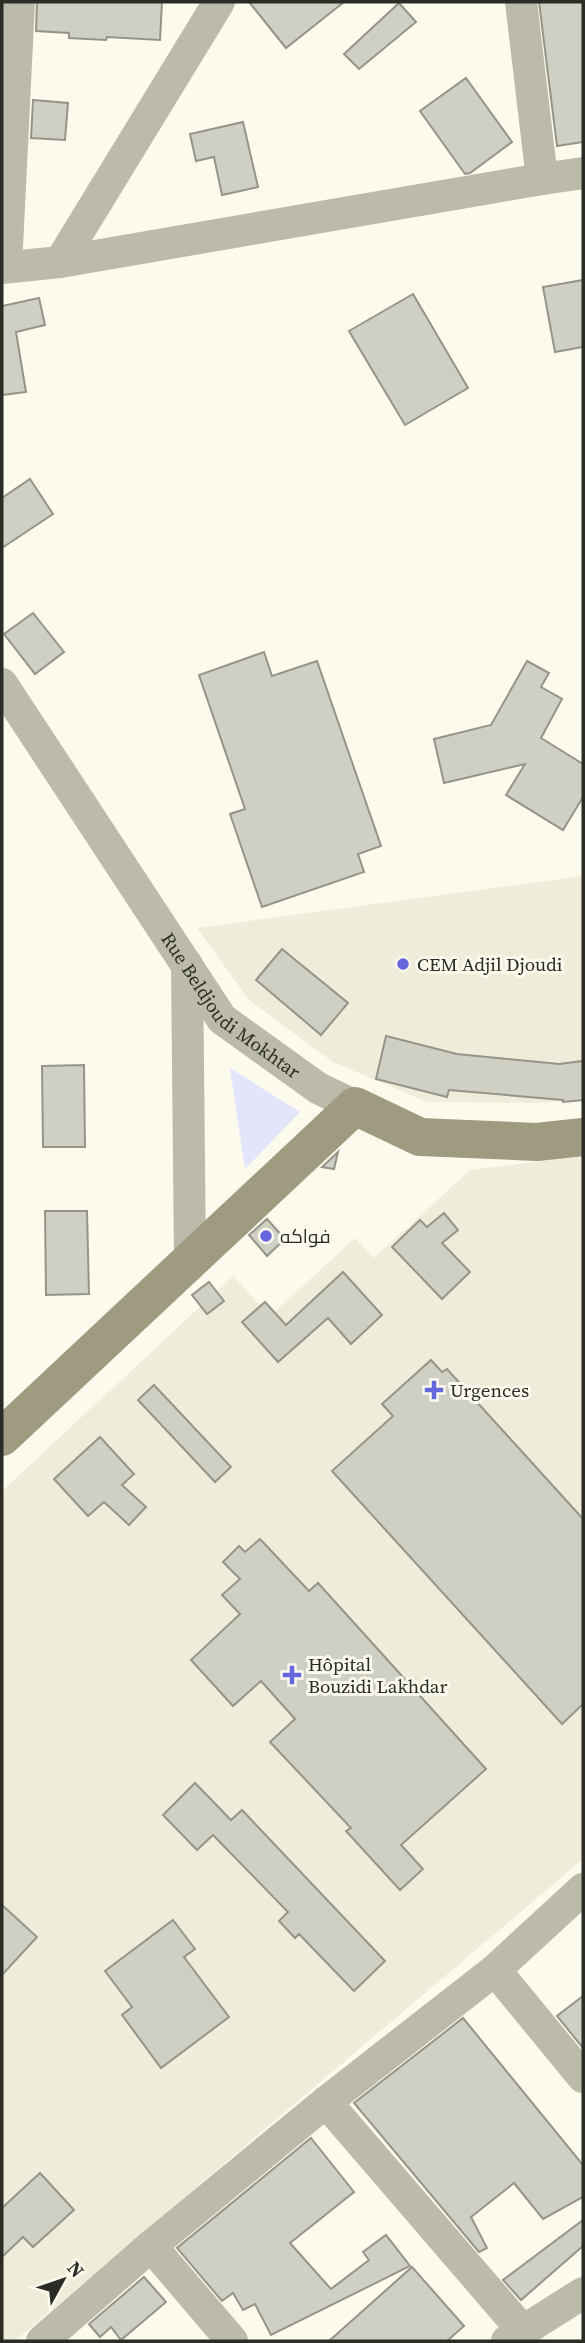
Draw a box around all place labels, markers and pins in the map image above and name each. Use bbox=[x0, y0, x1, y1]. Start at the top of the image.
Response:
place label: CEM Adjil Djoudi bbox=[417, 951, 563, 977]
marker: CEM Adjil Djoudi bbox=[395, 956, 411, 972]
place label: فواكه bbox=[280, 1223, 330, 1249]
marker: فواكه bbox=[258, 1228, 274, 1244]
place label: Urgences bbox=[450, 1377, 529, 1403]
marker: Urgences bbox=[424, 1380, 444, 1400]
place label: Hôpital Bouzidi Lakhdar bbox=[308, 1651, 447, 1699]
marker: Hôpital Bouzidi Lakhdar bbox=[282, 1665, 302, 1685]

